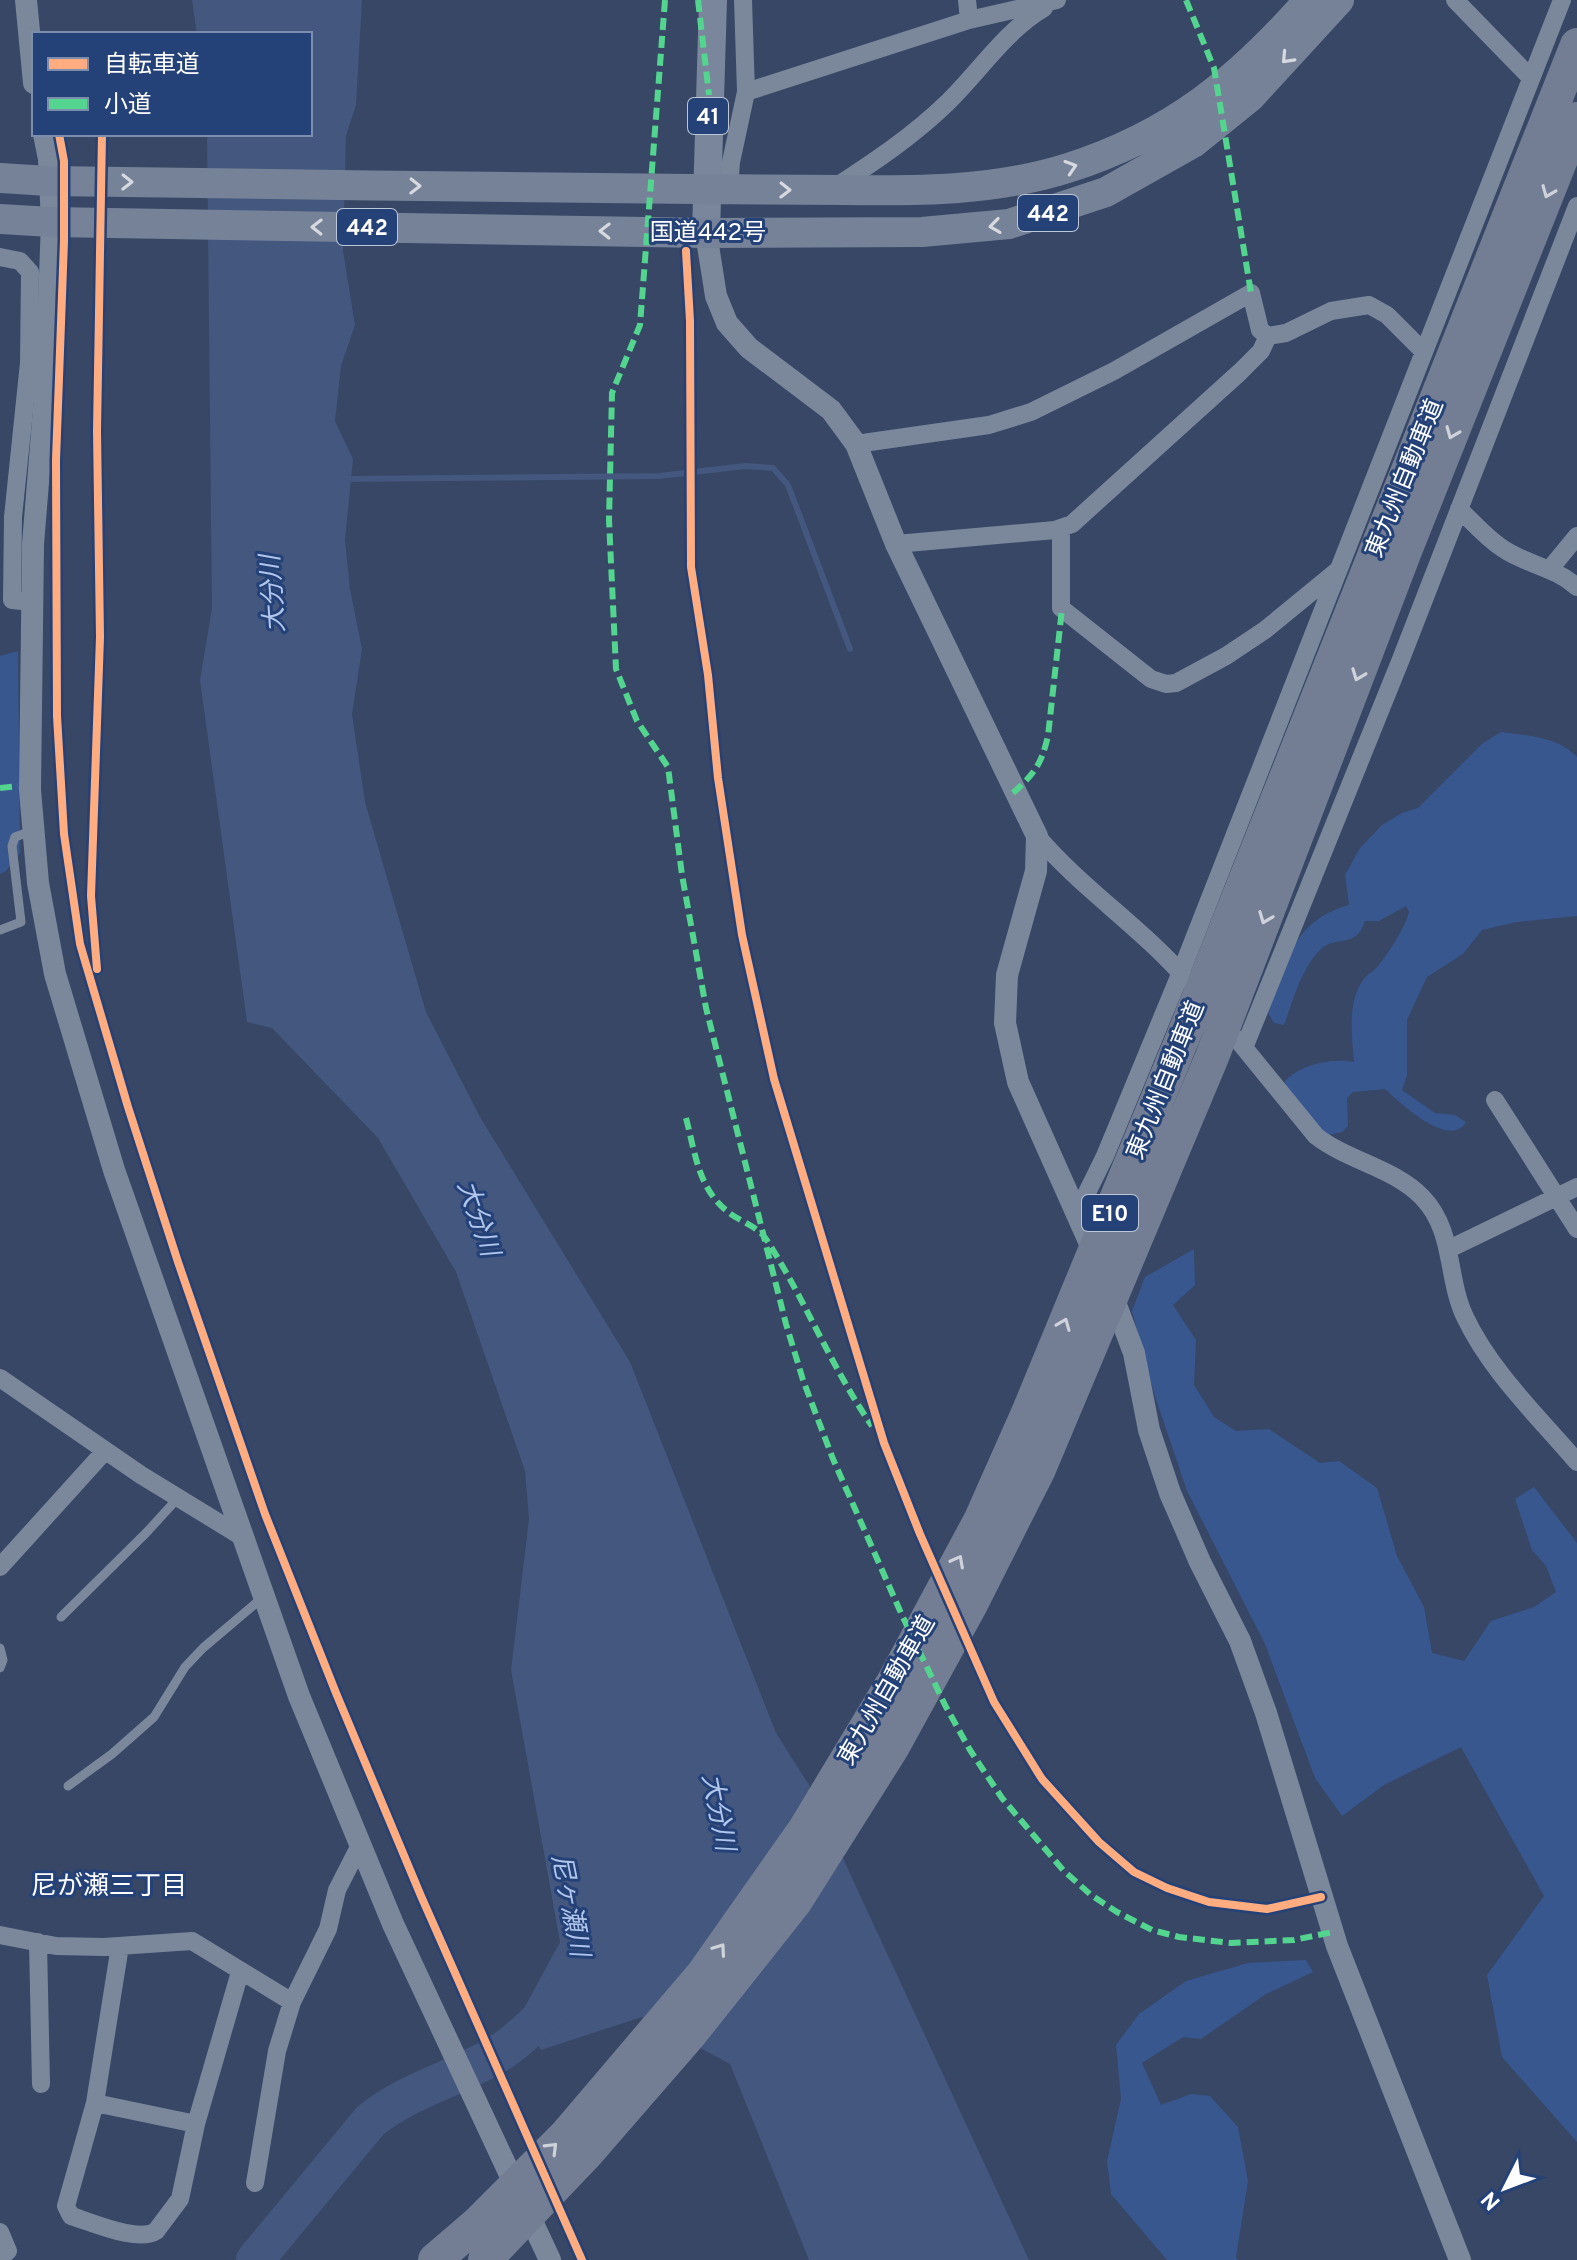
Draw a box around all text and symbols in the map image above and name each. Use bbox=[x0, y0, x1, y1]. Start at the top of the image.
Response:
legend bbox=[32, 32, 312, 136]
one-way arrow bbox=[1282, 49, 1297, 63]
text: 自転車道 bbox=[104, 51, 200, 81]
text: 小道 bbox=[104, 91, 152, 121]
road number: 41 bbox=[688, 98, 728, 134]
one-way arrow bbox=[1063, 160, 1077, 176]
one-way arrow bbox=[121, 173, 134, 191]
one-way arrow bbox=[409, 177, 422, 194]
one-way arrow bbox=[779, 181, 792, 199]
one-way arrow bbox=[1541, 184, 1558, 198]
road number: 442 bbox=[1018, 195, 1078, 231]
road number: 442 bbox=[337, 209, 397, 245]
one-way arrow bbox=[988, 217, 1002, 234]
one-way arrow bbox=[310, 218, 323, 235]
street label: 国道442号 bbox=[650, 219, 766, 249]
one-way arrow bbox=[598, 223, 611, 240]
street label: 東九州自動車道 bbox=[1360, 395, 1451, 562]
one-way arrow bbox=[1445, 425, 1462, 439]
water label: 大分川 bbox=[255, 551, 294, 634]
one-way arrow bbox=[1351, 668, 1368, 682]
one-way arrow bbox=[1258, 910, 1275, 924]
street label: 東九州自動車道 bbox=[1121, 997, 1212, 1164]
water label: 大分川 bbox=[448, 1177, 506, 1264]
road number: E10 bbox=[1082, 1195, 1138, 1231]
one-way arrow bbox=[1055, 1318, 1071, 1332]
one-way arrow bbox=[949, 1555, 964, 1570]
street label: 東九州自動車道 bbox=[833, 1611, 943, 1771]
water label: 大分川 bbox=[693, 1771, 741, 1857]
water label: 尼ヶ瀬川 bbox=[542, 1851, 595, 1963]
district label: 尼が瀬三丁目 bbox=[31, 1871, 187, 1904]
one-way arrow bbox=[710, 1944, 725, 1958]
one-way arrow bbox=[543, 2143, 557, 2157]
north arrow bbox=[1465, 2148, 1545, 2228]
text: N bbox=[1477, 2185, 1507, 2215]

